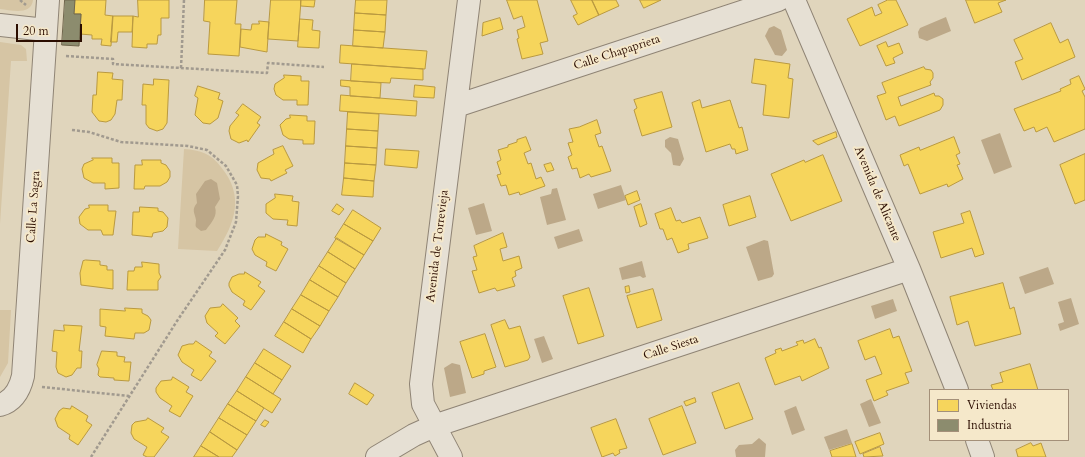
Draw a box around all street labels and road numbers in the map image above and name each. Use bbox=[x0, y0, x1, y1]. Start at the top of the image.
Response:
street label: Calle Chapaprieta bbox=[572, 32, 662, 74]
street label: Avenida de Alicante bbox=[850, 144, 904, 244]
street label: Calle La Sagra bbox=[24, 170, 44, 244]
street label: Avenida de Torrevieja bbox=[424, 189, 452, 303]
street label: Calle Siesta bbox=[642, 332, 700, 364]

